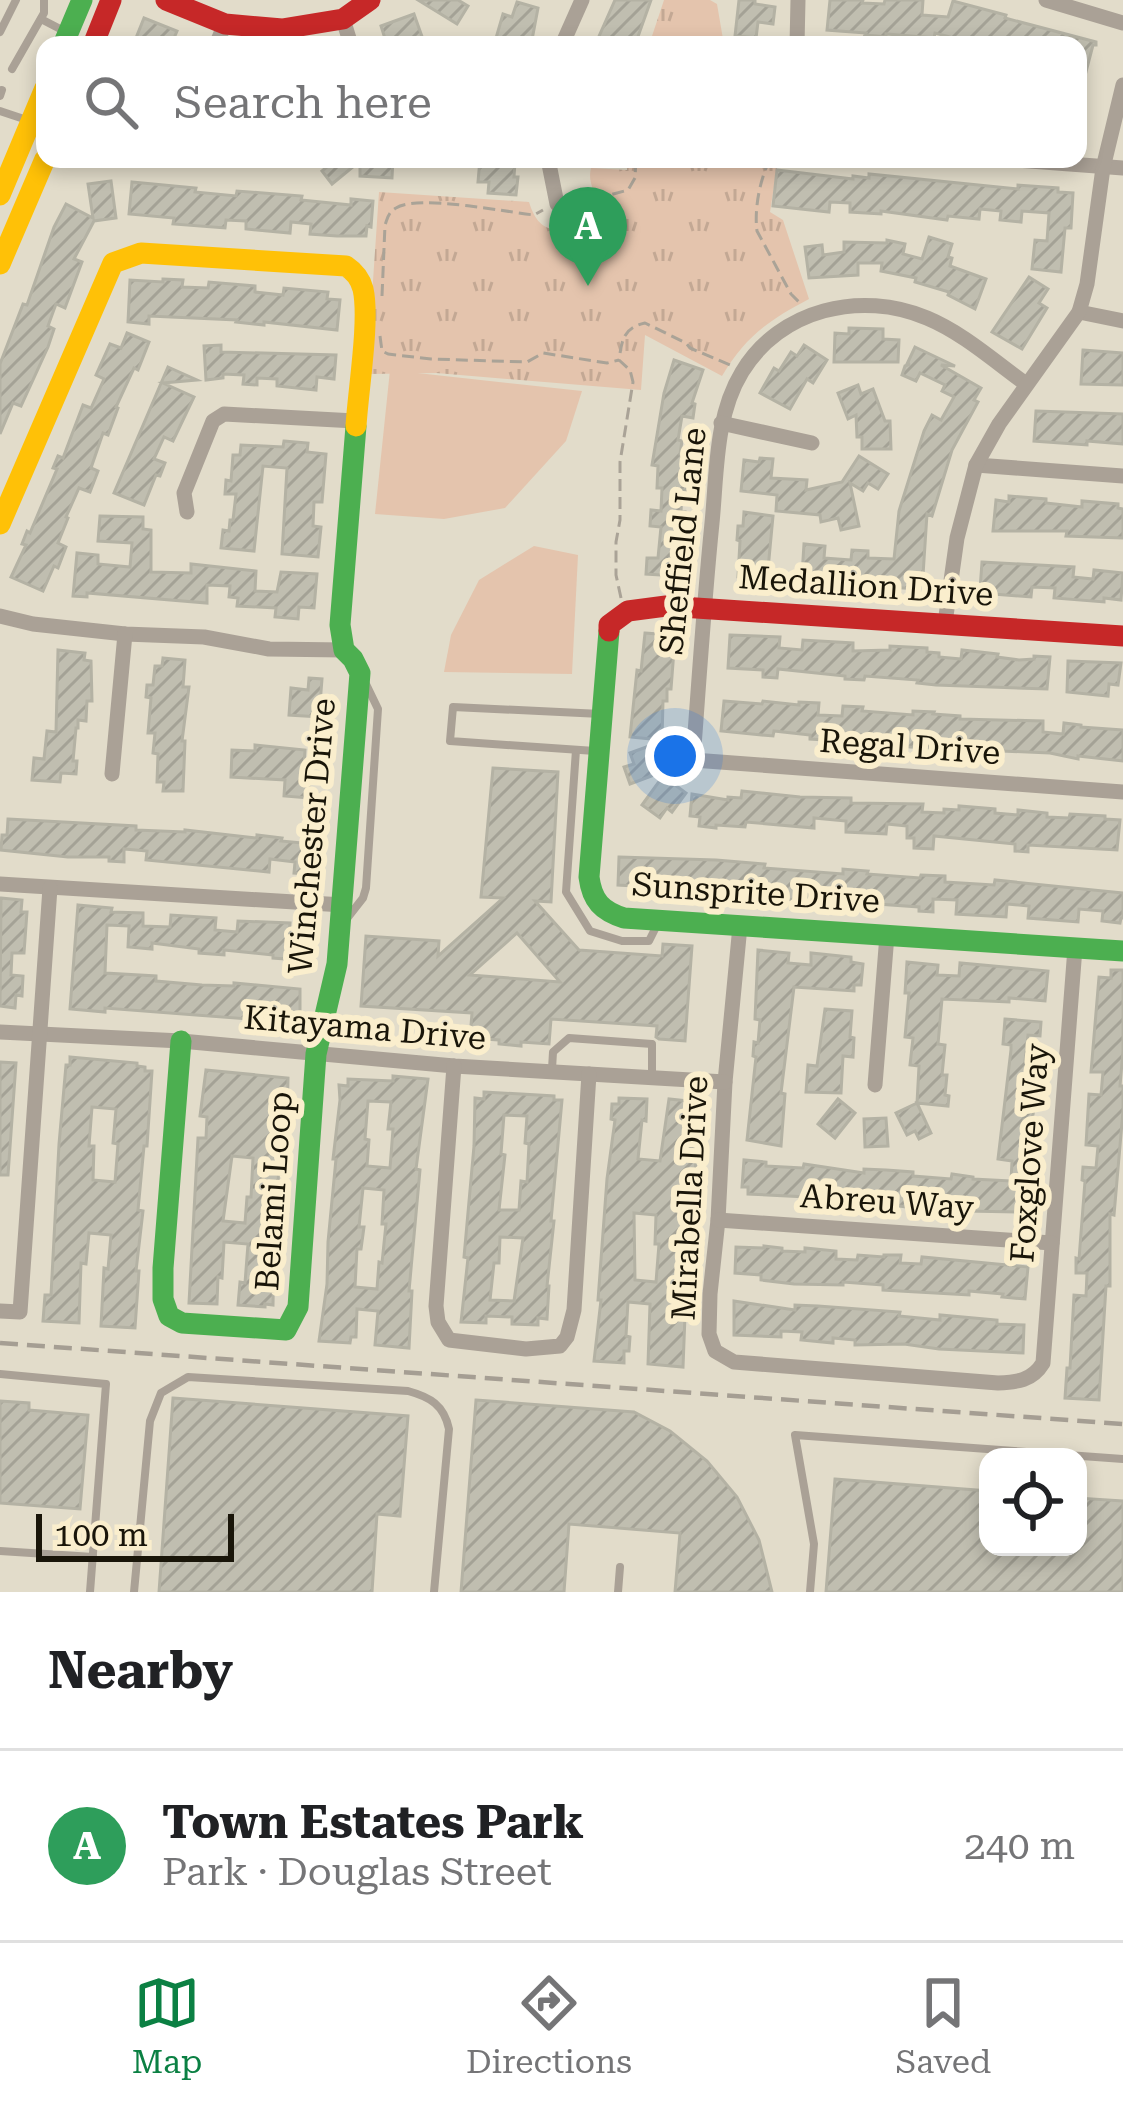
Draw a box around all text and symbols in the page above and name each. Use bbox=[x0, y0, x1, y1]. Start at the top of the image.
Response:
search box bbox=[36, 36, 1087, 168]
icon: search bbox=[78, 69, 144, 135]
text: Search here bbox=[174, 76, 432, 129]
pin: A bbox=[549, 187, 627, 286]
street label: Sheffield Lane bbox=[651, 425, 714, 657]
street label: Medallion Drive bbox=[737, 557, 995, 614]
street label: Winchester Drive bbox=[280, 696, 343, 976]
street label: Regal Drive bbox=[818, 721, 1002, 772]
your location bbox=[645, 726, 705, 786]
street label: Sunsprite Drive bbox=[631, 864, 881, 921]
street label: Kitayama Drive bbox=[242, 997, 488, 1058]
street label: Foxglove Way bbox=[1002, 1042, 1057, 1264]
street label: Mirabella Drive bbox=[664, 1075, 715, 1321]
street label: Belami Loop bbox=[247, 1090, 300, 1292]
street label: Abreu Way bbox=[799, 1176, 976, 1227]
map controls bbox=[979, 1448, 1087, 1556]
button: locate bbox=[979, 1448, 1087, 1556]
scale bar bbox=[36, 1508, 234, 1561]
text: 100 m bbox=[54, 1515, 148, 1554]
text: Nearby bbox=[48, 1641, 233, 1700]
text: Town Estates Park bbox=[162, 1796, 584, 1849]
text: A bbox=[73, 1823, 101, 1869]
text: 240 m bbox=[964, 1823, 1075, 1869]
text: Park · Douglas Street bbox=[162, 1849, 552, 1895]
tab: Map bbox=[132, 1970, 202, 2081]
tab: Directions bbox=[466, 1970, 632, 2081]
tab: Saved bbox=[896, 1970, 991, 2081]

